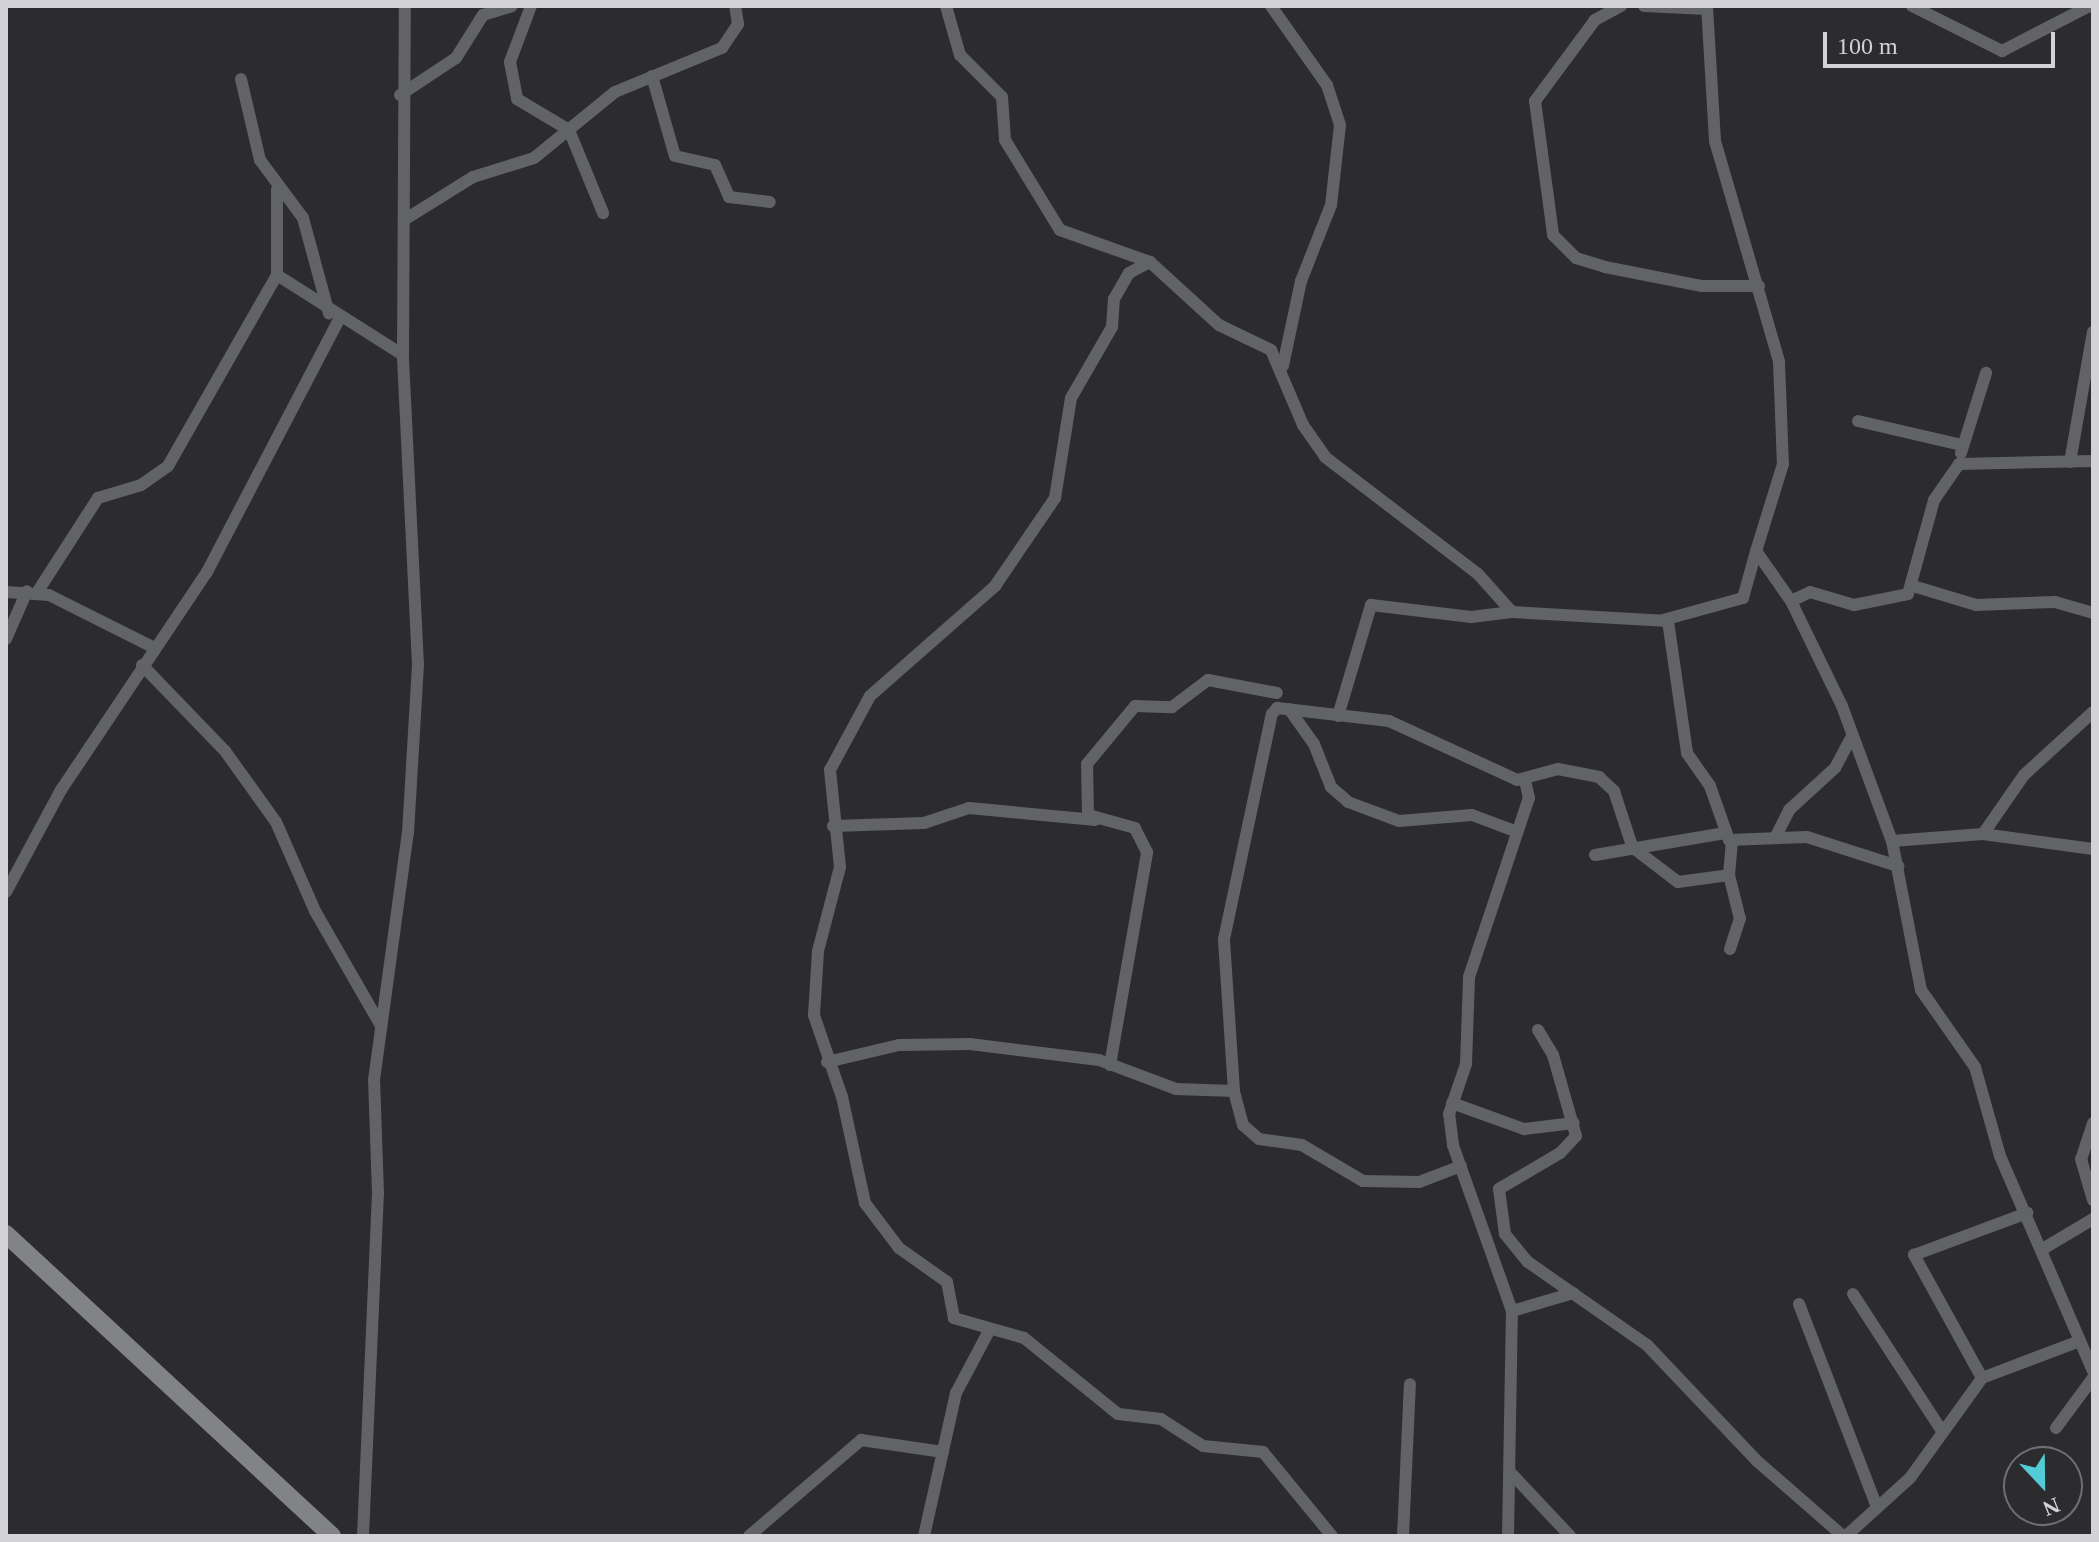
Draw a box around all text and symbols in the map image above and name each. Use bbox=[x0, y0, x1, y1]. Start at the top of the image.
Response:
scale bar bbox=[1827, 16, 2059, 66]
text: 100 m bbox=[1837, 33, 1898, 59]
north arrow bbox=[2003, 1446, 2083, 1526]
text: N bbox=[2039, 1492, 2063, 1521]

